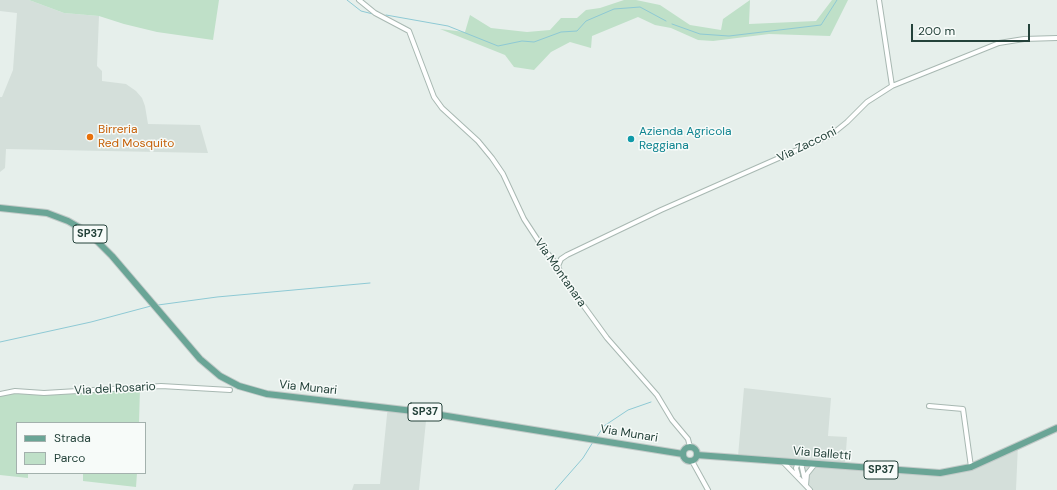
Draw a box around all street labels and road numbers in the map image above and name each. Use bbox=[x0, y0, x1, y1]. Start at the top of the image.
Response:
street label: Via Zacconi bbox=[775, 124, 839, 166]
road number: SP37 bbox=[73, 225, 107, 243]
street label: Via Montanara bbox=[531, 236, 589, 310]
street label: Via Munari bbox=[278, 378, 338, 398]
street label: Via del Rosario bbox=[74, 380, 156, 398]
road number: SP37 bbox=[408, 403, 442, 421]
street label: Via Munari bbox=[599, 422, 659, 446]
street label: Via Balletti bbox=[792, 444, 852, 464]
road number: SP37 bbox=[864, 461, 898, 479]

